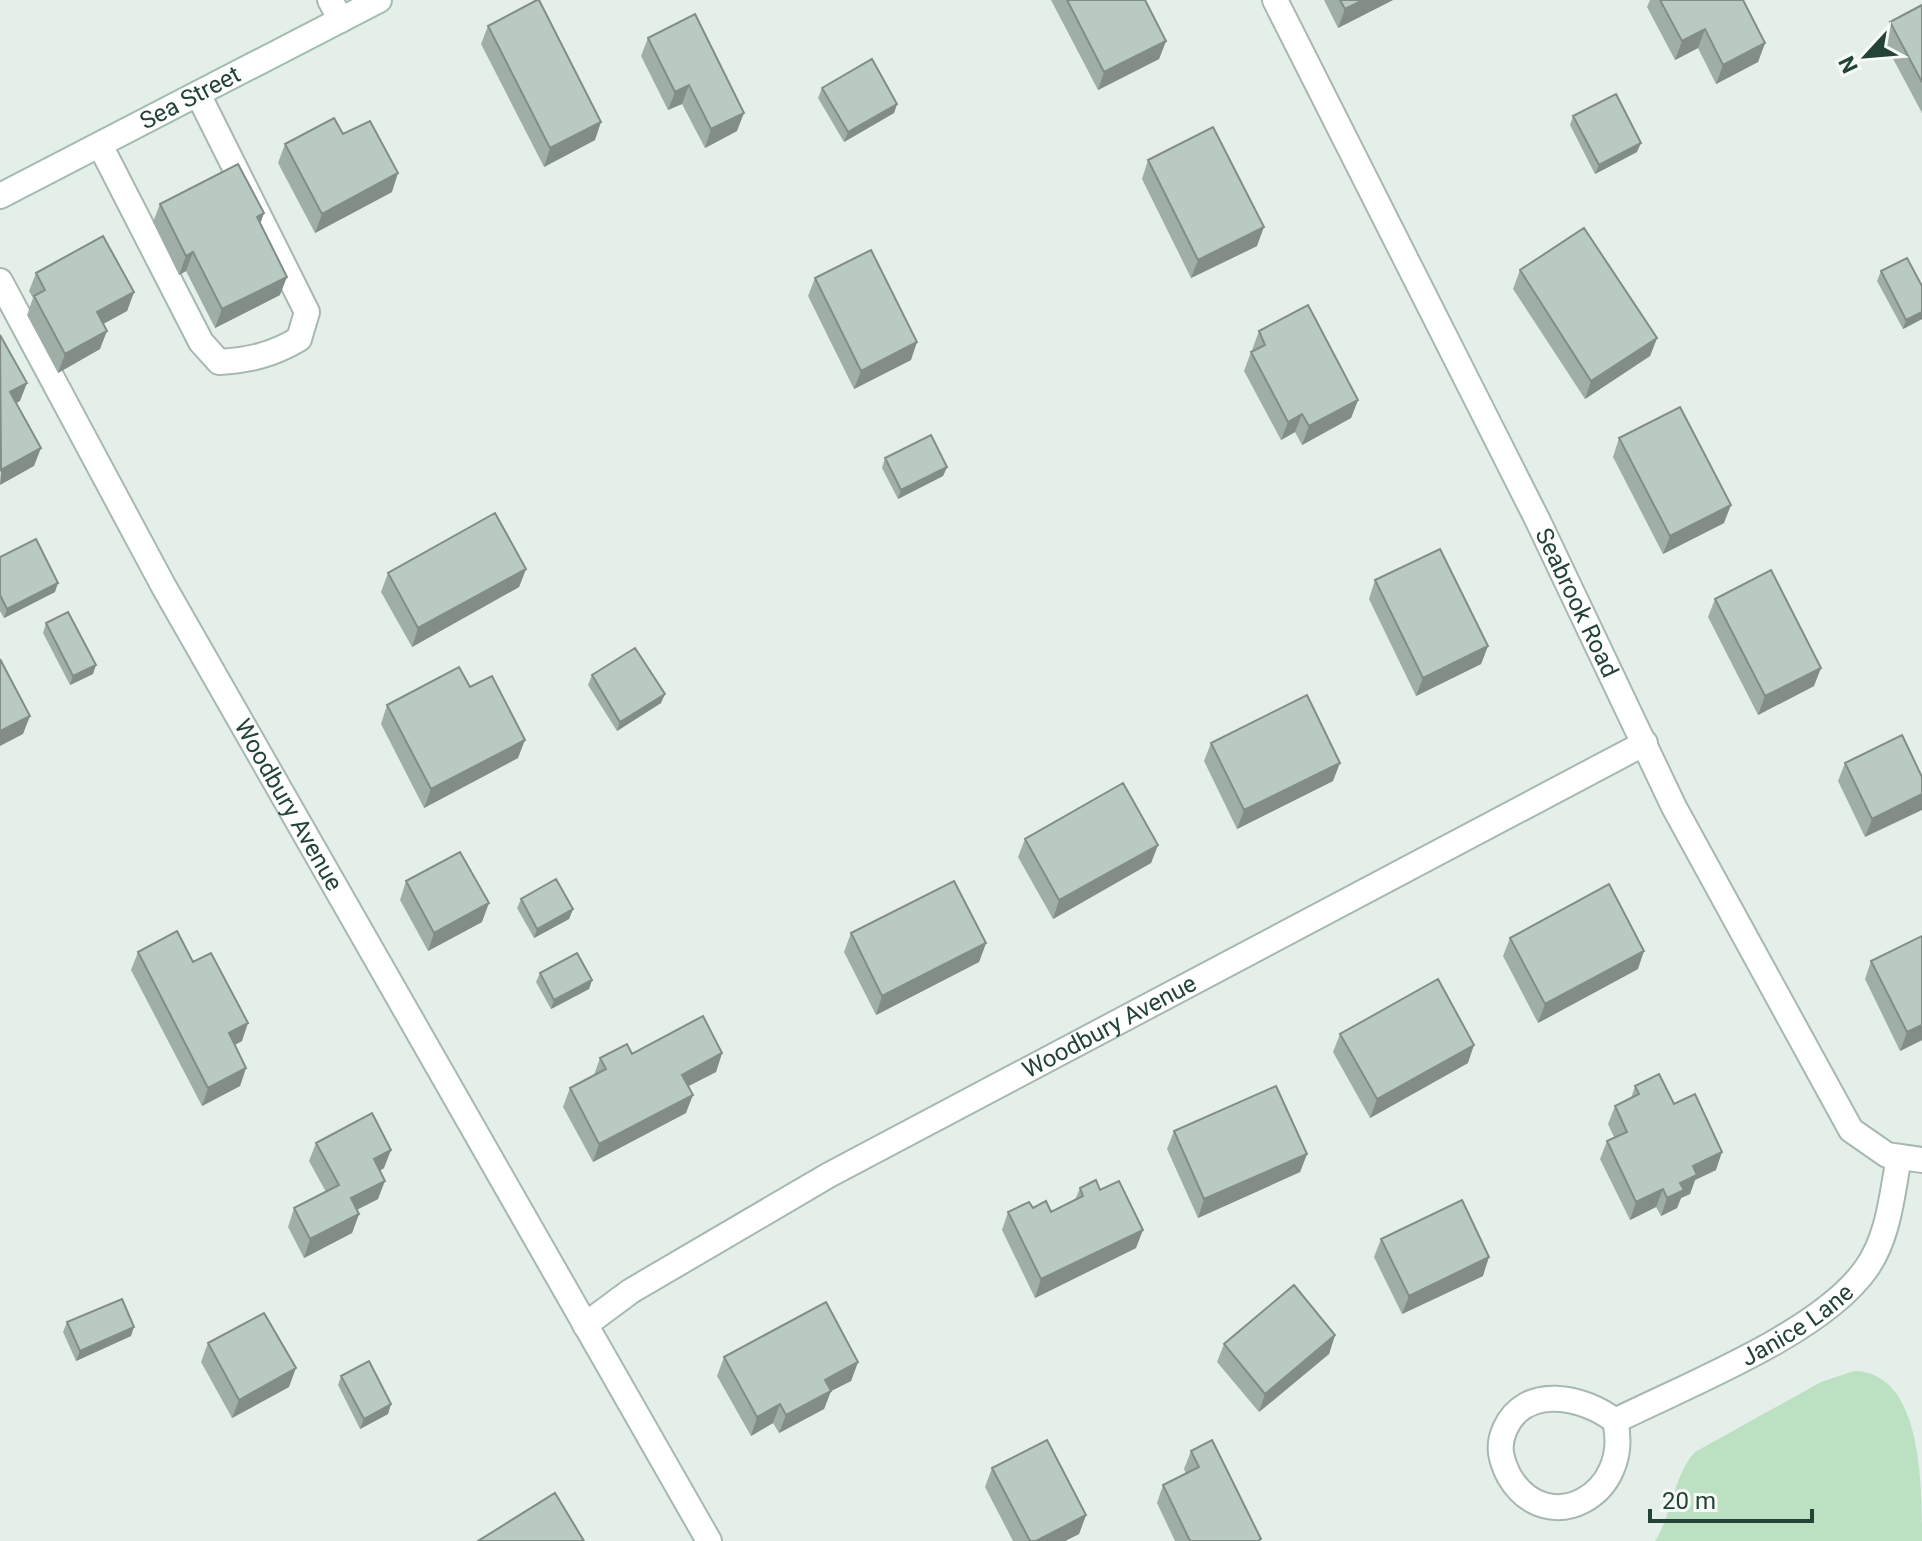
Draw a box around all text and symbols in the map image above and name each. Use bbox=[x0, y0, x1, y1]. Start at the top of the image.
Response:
north arrow bbox=[1826, 16, 1906, 96]
text: N bbox=[1834, 52, 1863, 77]
street label: Sea Street bbox=[135, 60, 245, 135]
street label: Seabrook Road bbox=[1529, 523, 1624, 682]
street label: Woodbury Avenue bbox=[228, 714, 348, 895]
street label: Woodbury Avenue bbox=[1018, 969, 1201, 1084]
street label: Janice Lane bbox=[1736, 1278, 1859, 1372]
scale bar bbox=[1650, 1473, 1812, 1523]
text: 20 m bbox=[1662, 1487, 1716, 1515]

